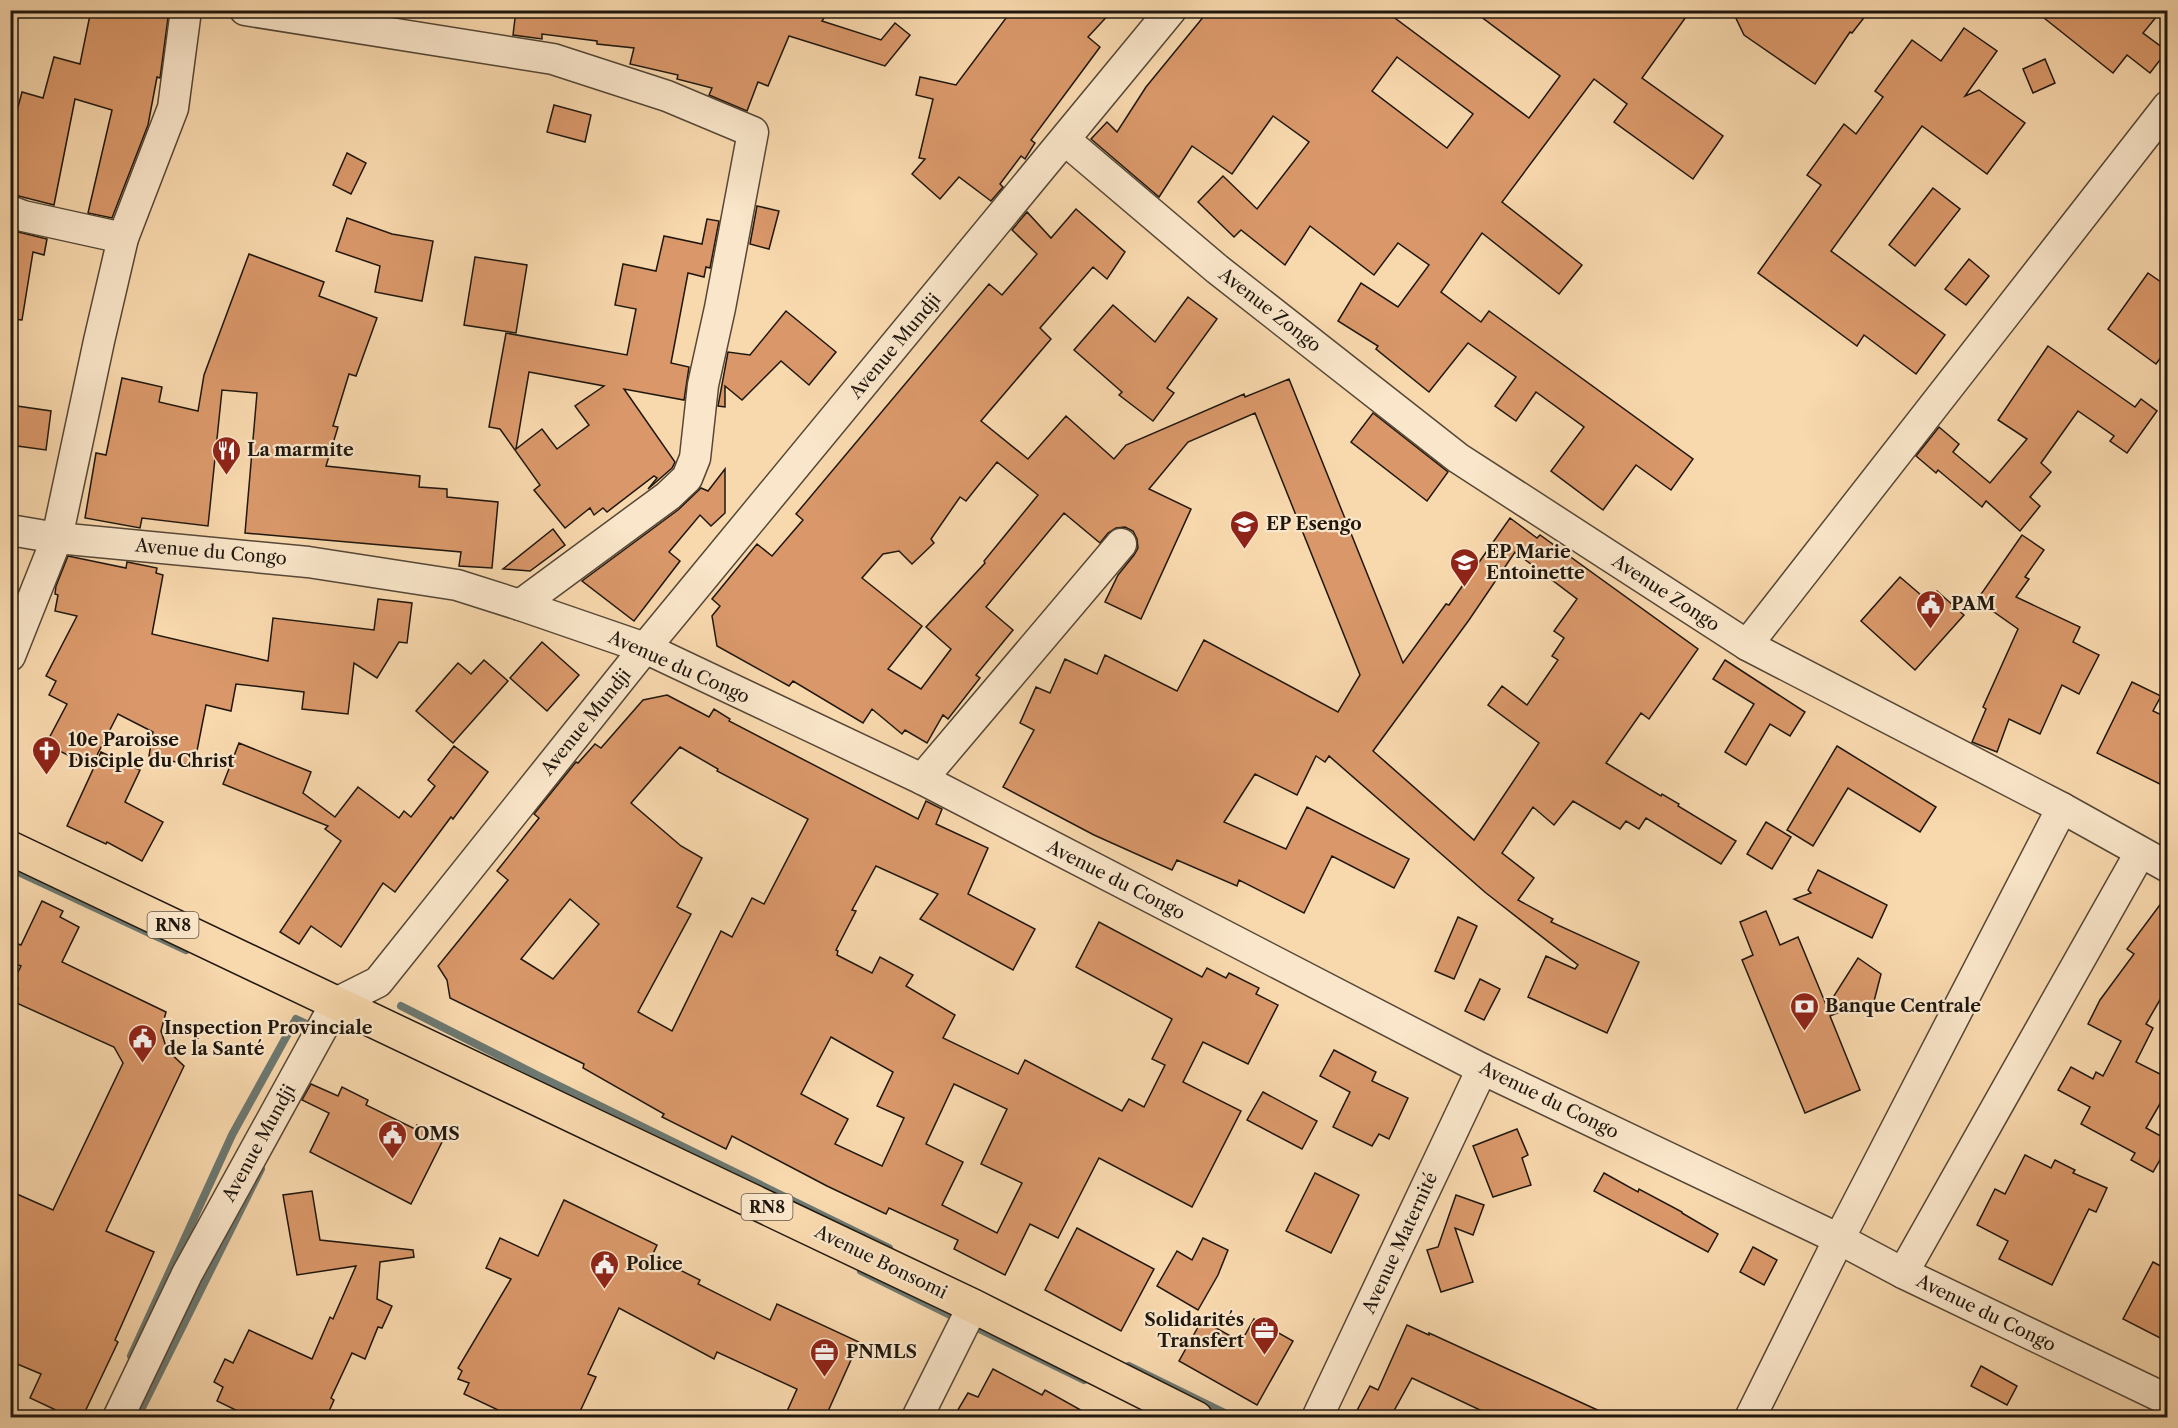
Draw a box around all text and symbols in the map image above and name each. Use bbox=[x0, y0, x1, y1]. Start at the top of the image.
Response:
street label: Avenue Zongo bbox=[1214, 263, 1326, 357]
street label: Avenue Mundji bbox=[844, 289, 946, 404]
restaurant icon: La marmite bbox=[210, 434, 242, 476]
place label: La marmite bbox=[247, 439, 354, 461]
school or university icon: EP Esengo bbox=[1229, 508, 1261, 550]
place label: EP Esengo bbox=[1266, 513, 1362, 535]
street label: Avenue du Congo bbox=[133, 534, 288, 570]
place label: EP Marie Entoinette bbox=[1486, 541, 1585, 584]
school or university icon: EP Marie Entoinette bbox=[1449, 546, 1481, 588]
street label: Avenue Zongo bbox=[1607, 550, 1724, 636]
public building icon: PAM bbox=[1914, 588, 1946, 630]
place label: PAM bbox=[1951, 593, 1995, 615]
street label: Avenue du Congo bbox=[604, 626, 753, 708]
street label: Avenue Mundji bbox=[536, 664, 636, 780]
place label: 10e Paroisse Disciple du Christ bbox=[68, 729, 235, 772]
church icon: 10e Paroisse Disciple du Christ bbox=[31, 734, 63, 776]
street label: Avenue du Congo bbox=[1042, 835, 1189, 924]
road number: RN8 bbox=[148, 912, 198, 938]
bank icon: Banque Centrale bbox=[1788, 990, 1820, 1032]
place label: Banque Centrale bbox=[1825, 995, 1981, 1017]
place label: Inspection Provinciale de la Santé bbox=[164, 1017, 373, 1060]
public building icon: Inspection Provinciale de la Santé bbox=[127, 1022, 159, 1064]
street label: Avenue du Congo bbox=[1475, 1056, 1622, 1143]
street label: Avenue Mundji bbox=[217, 1080, 301, 1206]
public building icon: OMS bbox=[377, 1118, 409, 1160]
place label: OMS bbox=[414, 1123, 460, 1145]
street label: Avenue Maternité bbox=[1357, 1169, 1442, 1318]
road number: RN8 bbox=[742, 1194, 792, 1220]
street label: Avenue Bonsomi bbox=[810, 1220, 951, 1304]
public building icon: Police bbox=[589, 1248, 621, 1290]
place label: Police bbox=[626, 1253, 683, 1275]
street label: Avenue du Congo bbox=[1912, 1269, 2059, 1356]
place label: Solidarités Transfert bbox=[1144, 1309, 1245, 1352]
office icon: Solidarités Transfert bbox=[1249, 1314, 1281, 1356]
office icon: PNMLS bbox=[809, 1336, 841, 1378]
place label: PNMLS bbox=[846, 1341, 917, 1363]

